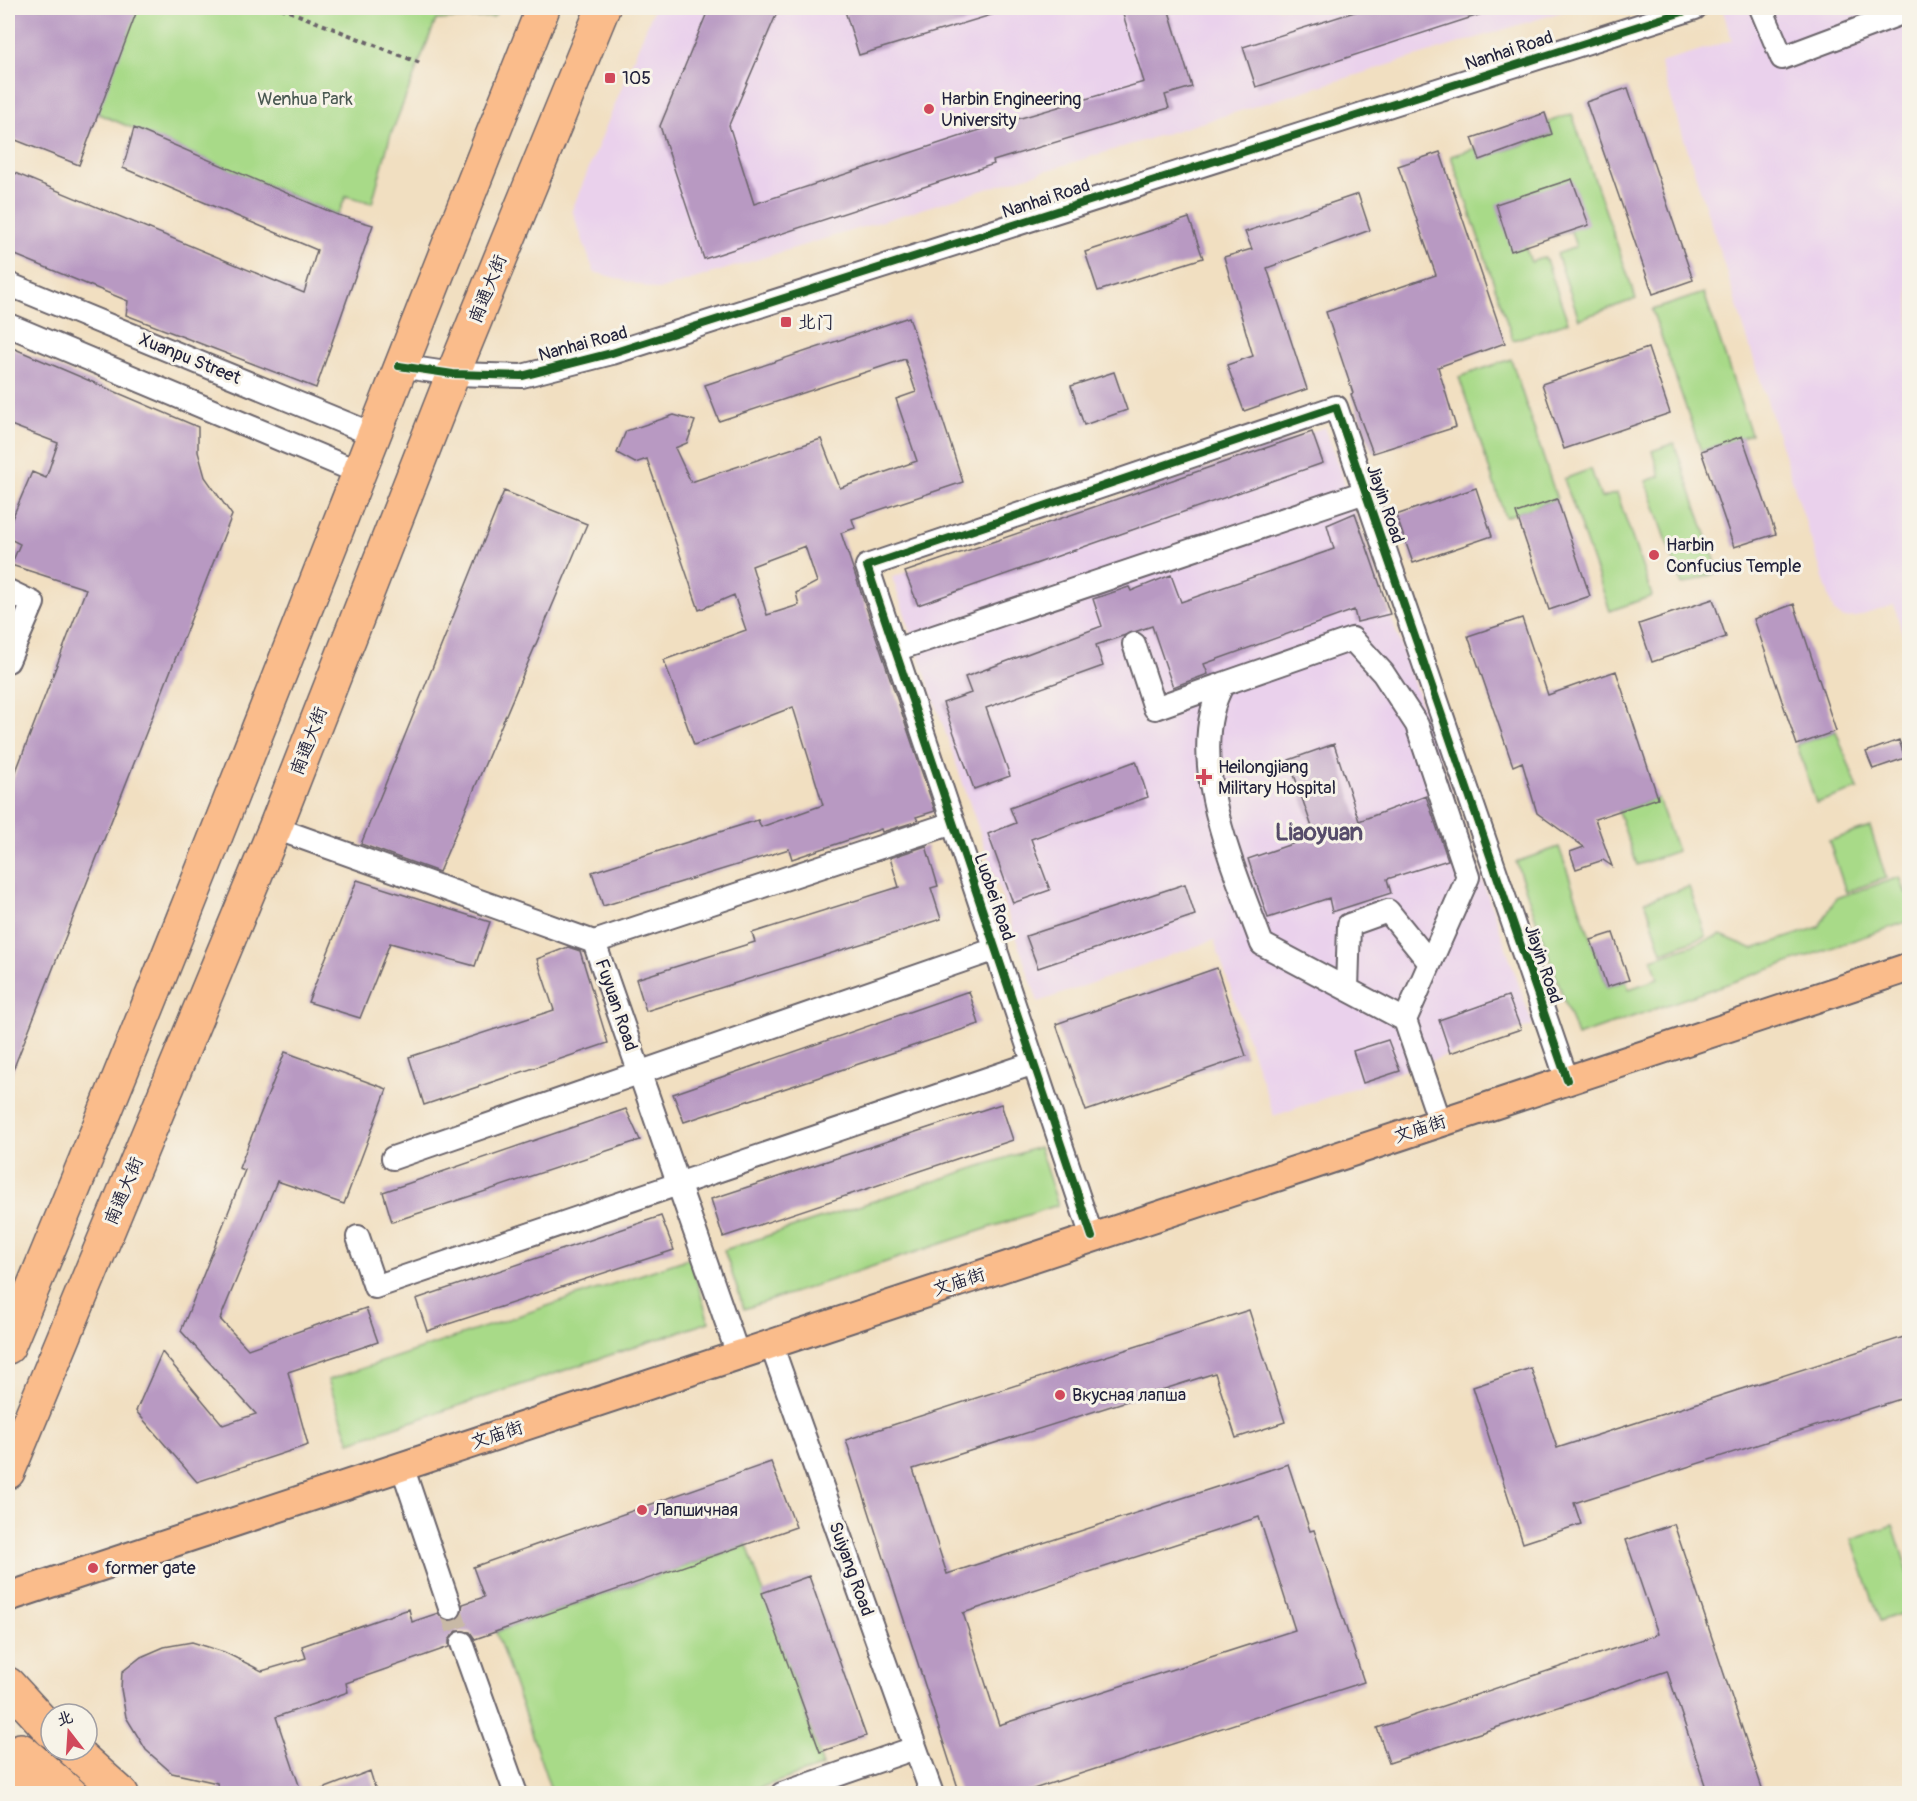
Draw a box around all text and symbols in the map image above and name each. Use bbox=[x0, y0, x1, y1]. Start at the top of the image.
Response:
street label: Nanhai Road bbox=[1462, 26, 1556, 76]
place label: 105 bbox=[622, 67, 651, 90]
marker: 105 bbox=[603, 71, 617, 85]
park label: Wenhua Park bbox=[257, 88, 353, 111]
place label: Harbin Engineering University bbox=[941, 88, 1081, 132]
marker: Harbin Engineering University bbox=[922, 102, 936, 116]
street label: Nanhai Road bbox=[999, 174, 1093, 224]
street label: 南通大街 bbox=[464, 251, 512, 327]
place label: 北门 bbox=[798, 311, 834, 334]
marker: 北门 bbox=[779, 315, 793, 329]
street label: Nanhai Road bbox=[536, 321, 630, 367]
street label: Xuanpu Street bbox=[136, 328, 245, 390]
street label: Jiayin Road bbox=[1361, 461, 1409, 547]
place label: Harbin Confucius Temple bbox=[1666, 534, 1801, 578]
marker: Harbin Confucius Temple bbox=[1647, 548, 1661, 562]
street label: 南通大街 bbox=[285, 703, 333, 779]
place label: Heilongjiang Military Hospital bbox=[1218, 756, 1336, 800]
marker: Heilongjiang Military Hospital bbox=[1195, 768, 1213, 786]
district label: Liaoyuan bbox=[1275, 818, 1363, 847]
street label: Luobei Road bbox=[968, 850, 1020, 944]
street label: Jiayin Road bbox=[1519, 921, 1567, 1007]
street label: Fuyuan Road bbox=[590, 956, 642, 1054]
street label: 文庙街 bbox=[1391, 1110, 1449, 1148]
street label: 南通大街 bbox=[99, 1153, 149, 1229]
street label: 文庙街 bbox=[930, 1263, 988, 1301]
place label: Вкусная лапша bbox=[1072, 1384, 1186, 1407]
marker: Вкусная лапша bbox=[1053, 1388, 1067, 1402]
street label: 文庙街 bbox=[468, 1416, 526, 1454]
place label: Лапшичная bbox=[653, 1499, 738, 1522]
marker: Лапшичная bbox=[635, 1503, 649, 1517]
street label: Suiyang Road bbox=[823, 1519, 879, 1619]
place label: former gate bbox=[105, 1557, 196, 1580]
marker: former gate bbox=[86, 1561, 100, 1575]
north arrow bbox=[39, 1702, 99, 1762]
text: 北 bbox=[54, 1707, 75, 1731]

